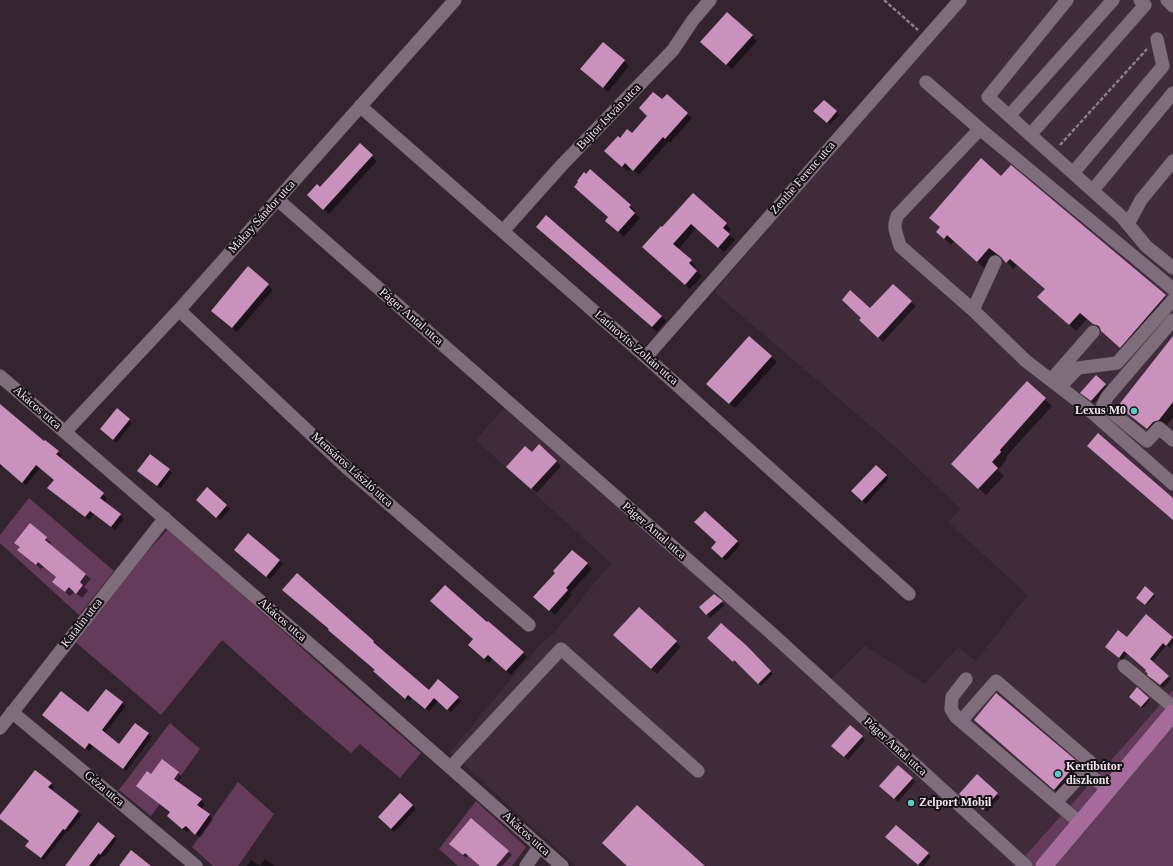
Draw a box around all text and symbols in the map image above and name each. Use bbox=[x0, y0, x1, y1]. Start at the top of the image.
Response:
street label: Bujtor István utca bbox=[574, 81, 644, 153]
street label: Zenthe Ferenc utca bbox=[767, 139, 839, 217]
street label: Makay Sándor utca bbox=[225, 178, 299, 256]
street label: Páger Antal utca bbox=[376, 285, 446, 349]
street label: Latinovits Zoltán utca bbox=[591, 308, 681, 388]
street label: Akácos utca bbox=[10, 383, 64, 433]
place label: Lexus M0 bbox=[1075, 404, 1126, 418]
marker: Lexus M0 bbox=[1129, 406, 1139, 416]
street label: Mensáros László utca bbox=[308, 430, 396, 510]
street label: Páger Antal utca bbox=[619, 499, 689, 563]
street label: Akácos utca bbox=[255, 595, 309, 645]
street label: Katalin utca bbox=[58, 596, 106, 650]
street label: Páger Antal utca bbox=[860, 715, 930, 779]
place label: Kertibútor diszkont bbox=[1066, 760, 1122, 788]
street label: Géza utca bbox=[81, 768, 127, 810]
marker: Kertibútor diszkont bbox=[1053, 769, 1063, 779]
place label: Zelport Mobil bbox=[919, 796, 991, 810]
marker: Zelport Mobil bbox=[906, 798, 916, 808]
street label: Akácos utca bbox=[499, 809, 553, 859]

